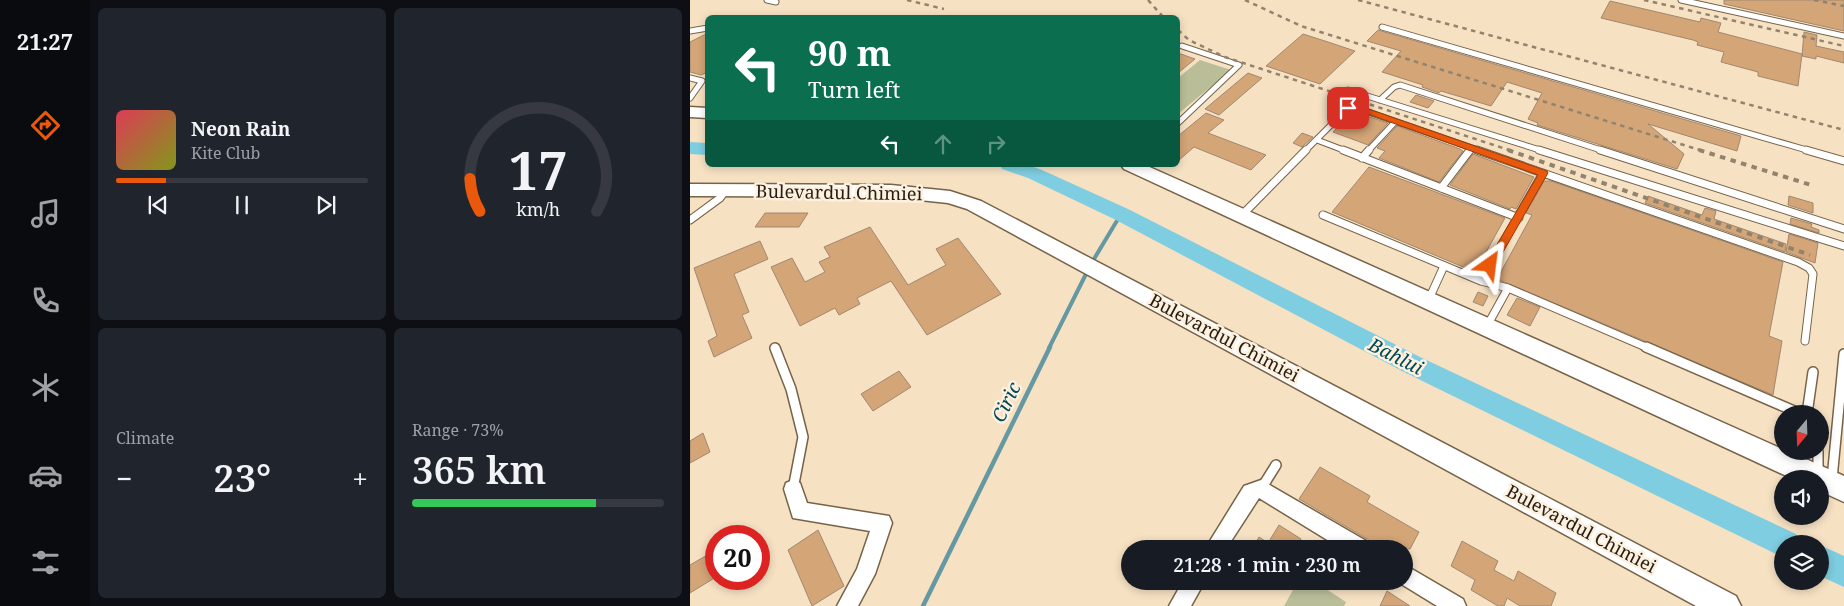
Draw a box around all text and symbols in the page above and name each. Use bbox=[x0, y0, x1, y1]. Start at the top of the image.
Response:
text: 21:27 bbox=[17, 26, 73, 56]
text: 90 m bbox=[808, 29, 891, 76]
icon: left bbox=[725, 35, 790, 100]
text: Turn left bbox=[808, 74, 900, 104]
pin bbox=[1327, 87, 1369, 129]
icon: arrive bbox=[1334, 94, 1362, 122]
icon: directions bbox=[28, 108, 63, 143]
text: Neon Rain bbox=[191, 116, 290, 142]
icon: left bbox=[876, 130, 904, 158]
icon: ahead bbox=[929, 130, 957, 158]
icon: right bbox=[982, 130, 1010, 158]
text: 17 bbox=[509, 134, 567, 205]
text: Kite Club bbox=[191, 142, 260, 164]
street label: Bulevardul Chimiei bbox=[756, 179, 923, 205]
icon: previous bbox=[144, 191, 172, 219]
icon: pause bbox=[228, 191, 256, 219]
icon: next bbox=[312, 191, 340, 219]
icon: music bbox=[28, 196, 63, 231]
text: km/h bbox=[516, 197, 560, 221]
position arrow bbox=[1463, 238, 1515, 290]
icon: phone bbox=[28, 283, 63, 318]
street label: Bulevardul Chimiei bbox=[1145, 287, 1304, 387]
water label: Bahlui bbox=[1363, 331, 1428, 381]
icon: climate bbox=[28, 370, 63, 405]
water label: Ciric bbox=[985, 377, 1027, 426]
north arrow bbox=[1774, 405, 1829, 460]
map controls bbox=[1774, 405, 1829, 590]
text: Range · 73% bbox=[412, 419, 504, 441]
text: Climate bbox=[116, 427, 174, 449]
text: 365 km bbox=[412, 443, 546, 495]
text: 23° bbox=[213, 451, 271, 503]
icon: car bbox=[28, 458, 63, 493]
text: − bbox=[116, 459, 132, 497]
text: + bbox=[352, 459, 368, 497]
button: sound bbox=[1774, 470, 1829, 525]
street label: Bulevardul Chimiei bbox=[1502, 478, 1661, 578]
speed limit sign: 20 bbox=[705, 525, 770, 590]
button: layers bbox=[1774, 535, 1829, 590]
icon: filters bbox=[28, 545, 63, 580]
text: 21:28 · 1 min · 230 m bbox=[1173, 552, 1361, 578]

